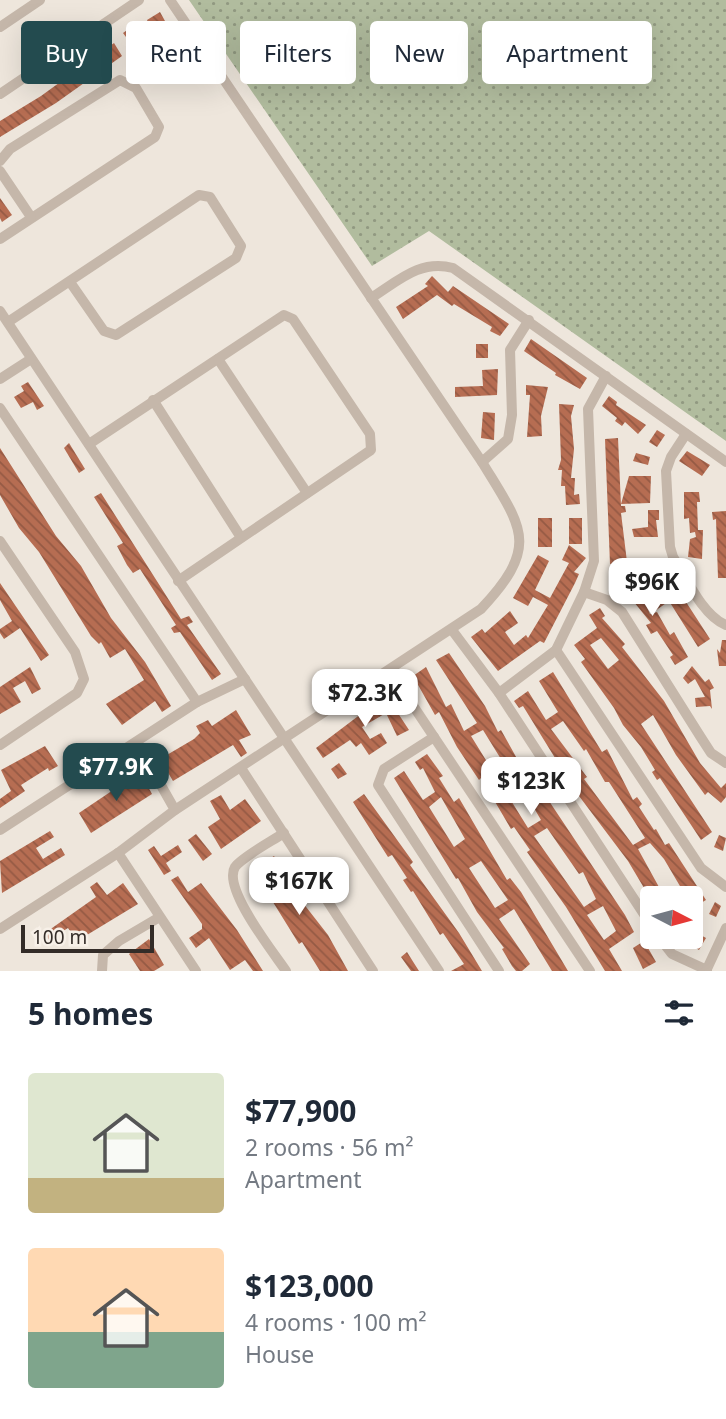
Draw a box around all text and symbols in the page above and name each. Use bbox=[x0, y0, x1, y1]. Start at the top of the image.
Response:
chip: Buy bbox=[21, 21, 112, 84]
chip: Rent bbox=[126, 21, 226, 84]
chip: Filters bbox=[240, 21, 356, 84]
chip: New bbox=[370, 21, 468, 84]
chip: Apartment bbox=[482, 21, 652, 84]
pin: $96K bbox=[611, 558, 693, 618]
text: $96K bbox=[625, 565, 679, 597]
pin: $72.3K bbox=[308, 670, 422, 729]
text: $72.3K bbox=[328, 676, 402, 708]
pin: $77.9K bbox=[59, 744, 173, 803]
text: $77.9K bbox=[79, 750, 153, 782]
pin: $123K bbox=[482, 758, 580, 817]
text: $123K bbox=[497, 764, 565, 796]
pin: $167K bbox=[250, 858, 348, 917]
text: $167K bbox=[265, 864, 333, 896]
north arrow bbox=[640, 886, 704, 948]
map controls bbox=[640, 886, 703, 949]
scale bar bbox=[21, 922, 154, 954]
text: 100 m bbox=[32, 924, 87, 950]
text: 5 homes bbox=[28, 993, 153, 1034]
icon: filters bbox=[660, 994, 698, 1032]
text: $77,900 bbox=[245, 1090, 357, 1131]
icon: home bbox=[84, 1101, 168, 1185]
text: 2 rooms · 56 m² bbox=[245, 1131, 414, 1163]
text: Apartment bbox=[245, 1163, 362, 1195]
text: $123,000 bbox=[245, 1265, 374, 1306]
icon: home bbox=[84, 1276, 168, 1360]
text: 4 rooms · 100 m² bbox=[245, 1306, 427, 1338]
text: House bbox=[245, 1338, 314, 1370]

